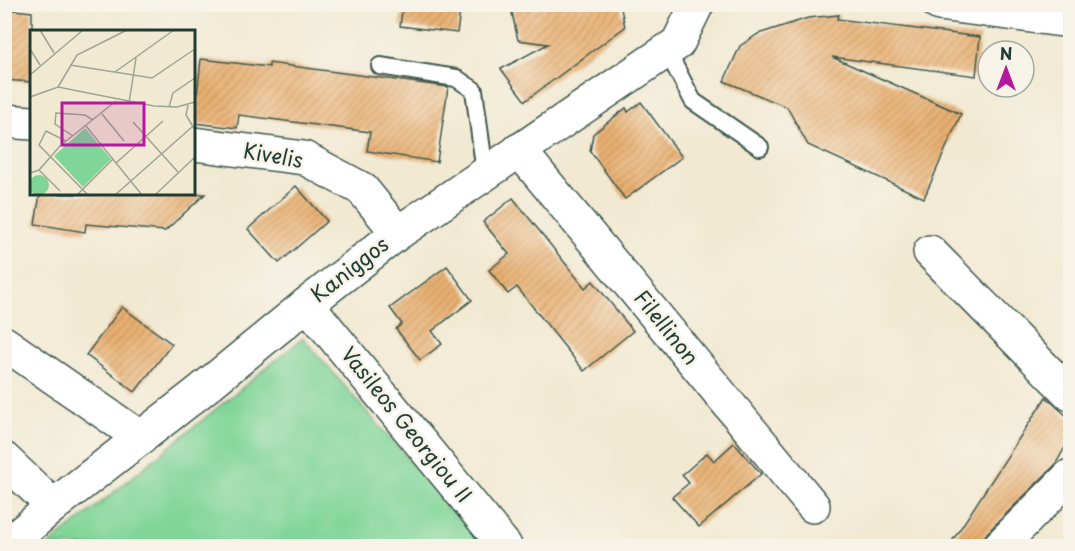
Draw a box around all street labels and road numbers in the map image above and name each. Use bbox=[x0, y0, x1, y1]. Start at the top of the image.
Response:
street label: Kivelis bbox=[241, 133, 306, 175]
street label: Kaniggos bbox=[303, 228, 395, 309]
street label: Filellinon bbox=[627, 282, 708, 371]
street label: Vasileos Georgiou II bbox=[334, 339, 481, 509]

